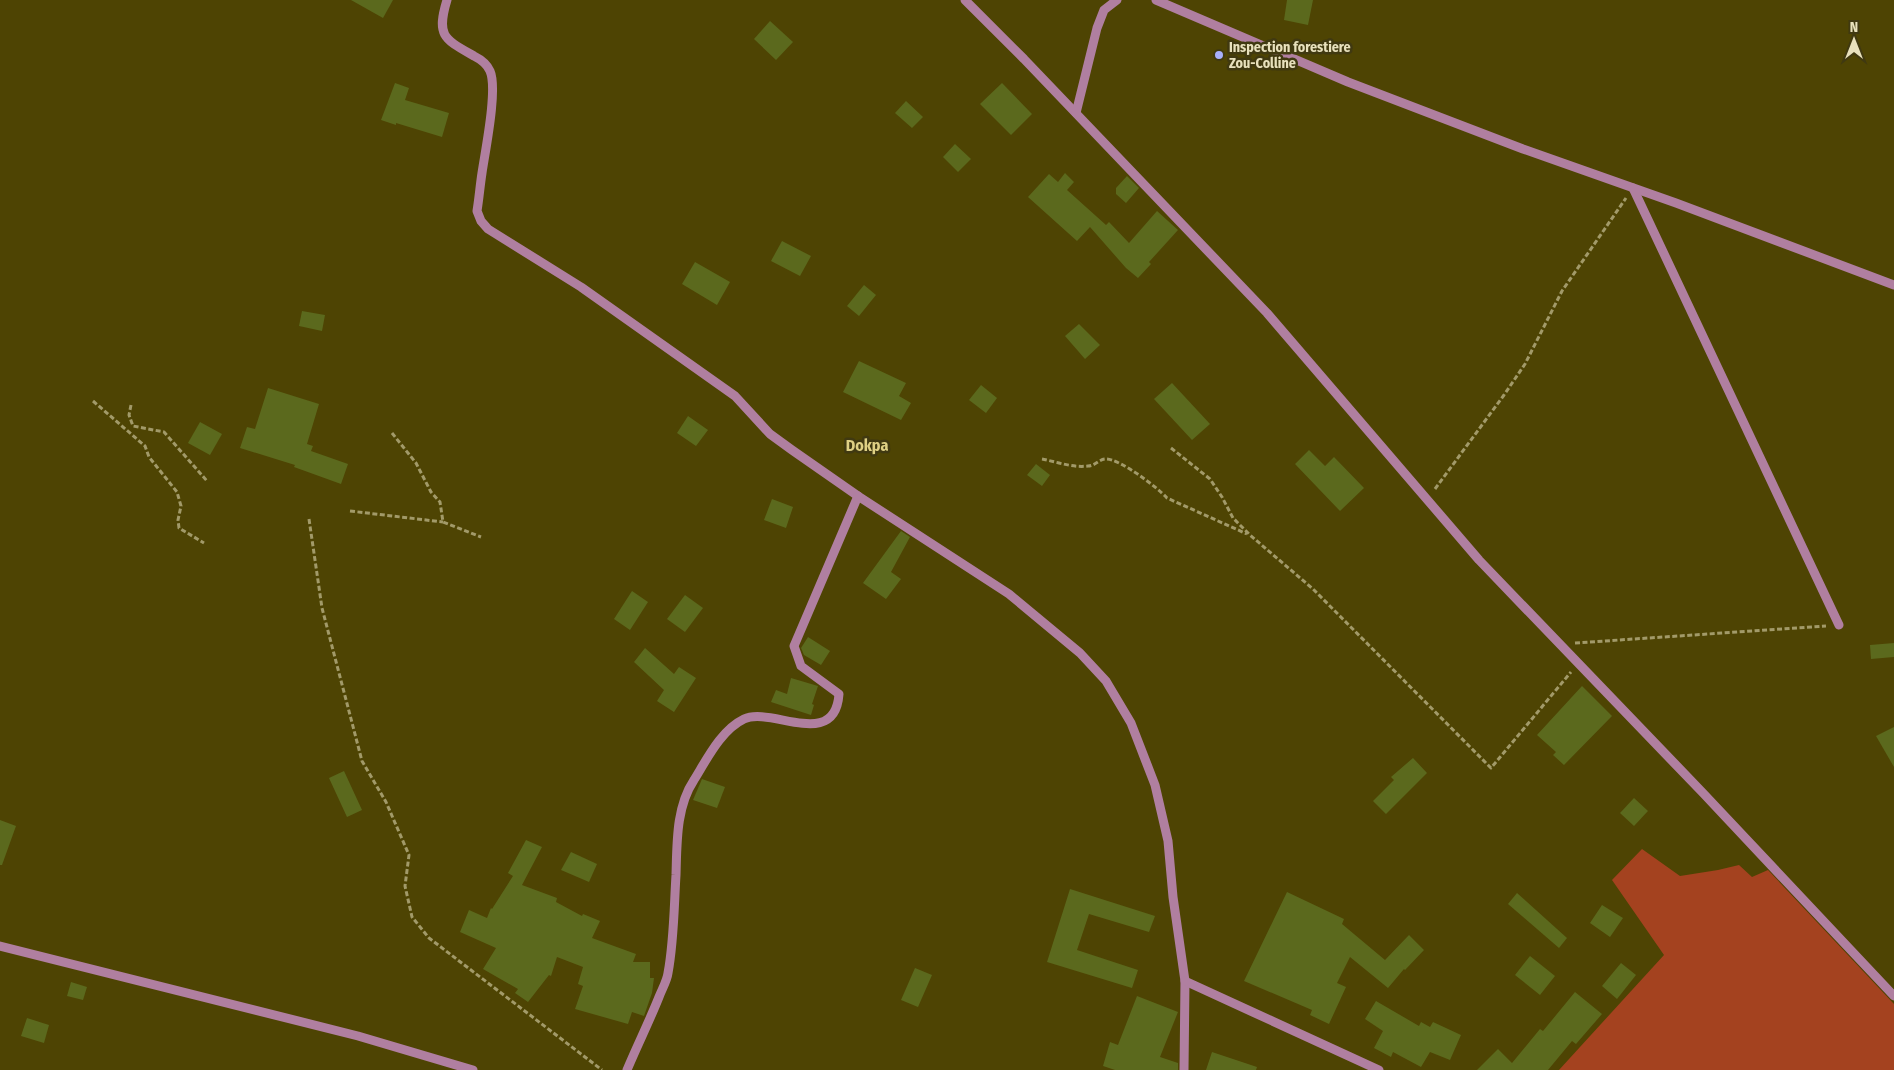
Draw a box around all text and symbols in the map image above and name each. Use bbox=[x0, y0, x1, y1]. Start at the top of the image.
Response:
north arrow bbox=[1829, 15, 1879, 65]
text: N bbox=[1850, 19, 1858, 36]
place label: Inspection forestiere Zou-Colline bbox=[1229, 39, 1351, 72]
marker: Inspection forestiere Zou-Colline bbox=[1213, 49, 1225, 61]
district label: Dokpa bbox=[846, 436, 888, 455]

